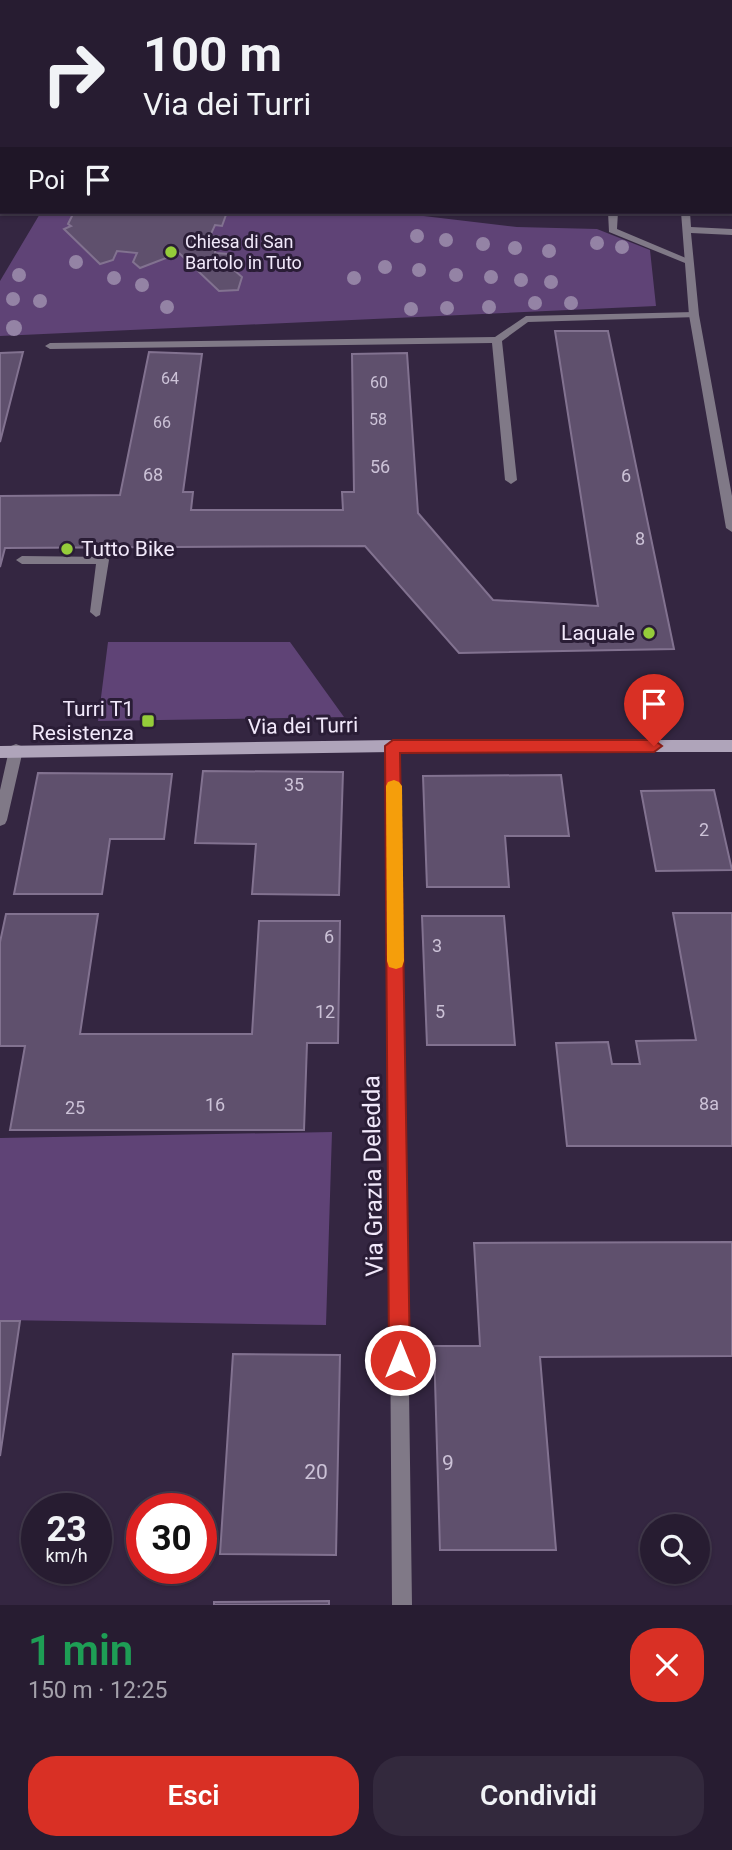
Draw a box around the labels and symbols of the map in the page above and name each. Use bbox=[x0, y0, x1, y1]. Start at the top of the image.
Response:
place label: Chiesa di San Bartolo in Tuto bbox=[185, 231, 302, 273]
marker: Chiesa di San Bartolo in Tuto bbox=[163, 244, 179, 260]
house number: 64 bbox=[161, 369, 179, 388]
house number: 60 bbox=[370, 373, 388, 392]
house number: 58 bbox=[369, 410, 387, 429]
house number: 66 bbox=[153, 413, 171, 432]
house number: 56 bbox=[370, 456, 390, 477]
house number: 68 bbox=[143, 464, 163, 485]
house number: 6 bbox=[621, 465, 631, 486]
house number: 8 bbox=[635, 528, 645, 549]
place label: Tutto Bike bbox=[81, 537, 175, 561]
marker: Tutto Bike bbox=[59, 541, 75, 557]
place label: Laquale bbox=[561, 621, 635, 645]
marker: Laquale bbox=[641, 625, 657, 641]
pin bbox=[624, 674, 684, 746]
place label: Turri T1 Resistenza bbox=[32, 697, 134, 745]
marker: Turri T1 Resistenza bbox=[140, 713, 156, 729]
street label: Via dei Turri bbox=[248, 713, 358, 739]
house number: 35 bbox=[284, 774, 304, 795]
house number: 2 bbox=[699, 819, 709, 840]
house number: 6 bbox=[324, 926, 334, 947]
house number: 3 bbox=[432, 935, 442, 956]
house number: 12 bbox=[315, 1001, 335, 1022]
house number: 5 bbox=[435, 1001, 445, 1022]
street label: Via Grazia Deledda bbox=[357, 1075, 389, 1277]
house number: 8a bbox=[699, 1093, 719, 1114]
house number: 16 bbox=[205, 1094, 225, 1115]
house number: 25 bbox=[65, 1097, 85, 1118]
position arrow bbox=[363, 1323, 437, 1397]
house number: 9 bbox=[442, 1451, 454, 1475]
house number: 20 bbox=[304, 1460, 328, 1484]
speed limit sign: 30 bbox=[126, 1493, 217, 1584]

